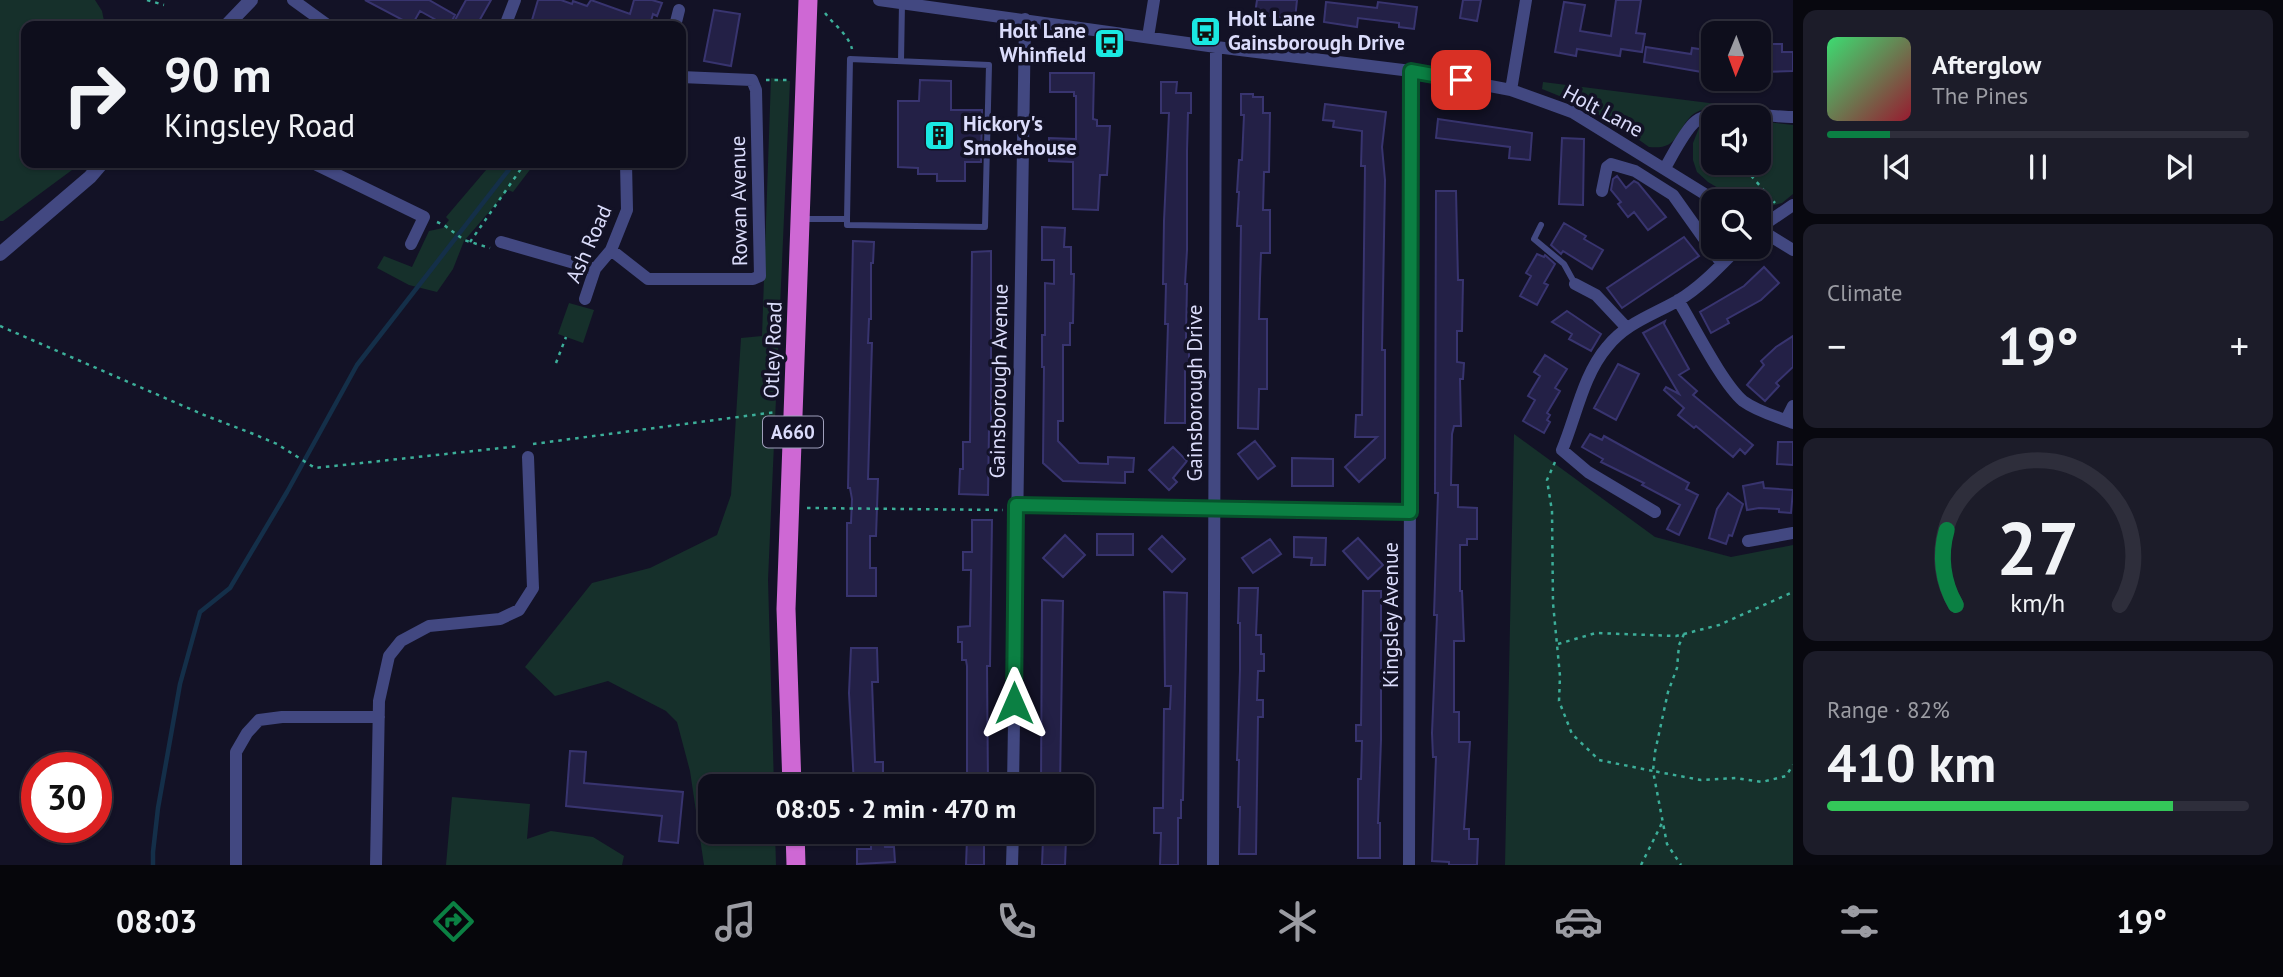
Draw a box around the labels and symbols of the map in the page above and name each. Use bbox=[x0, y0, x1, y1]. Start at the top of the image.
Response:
place label: Holt Lane Gainsborough Drive bbox=[1228, 5, 1405, 56]
bus stop icon: Holt Lane Gainsborough Drive bbox=[1188, 14, 1222, 48]
place label: Holt Lane Whinfield bbox=[999, 17, 1086, 68]
north arrow bbox=[1701, 21, 1771, 91]
bus stop icon: Holt Lane Whinfield bbox=[1092, 26, 1126, 60]
pin bbox=[1431, 50, 1491, 110]
street label: Holt Lane bbox=[1558, 78, 1648, 143]
place label: Hickory's Smokehouse bbox=[963, 110, 1077, 161]
building icon: Hickory's Smokehouse bbox=[923, 119, 957, 153]
street label: Rowan Avenue bbox=[724, 136, 753, 266]
street label: Ash Road bbox=[559, 201, 618, 287]
street label: Gainsborough Avenue bbox=[983, 283, 1014, 479]
street label: Otley Road bbox=[757, 301, 788, 399]
street label: Gainsborough Drive bbox=[1181, 305, 1208, 481]
road number: A660 bbox=[763, 416, 823, 448]
street label: Kingsley Avenue bbox=[1377, 542, 1404, 688]
position arrow bbox=[977, 666, 1051, 740]
speed limit sign: 30 bbox=[21, 752, 112, 843]

